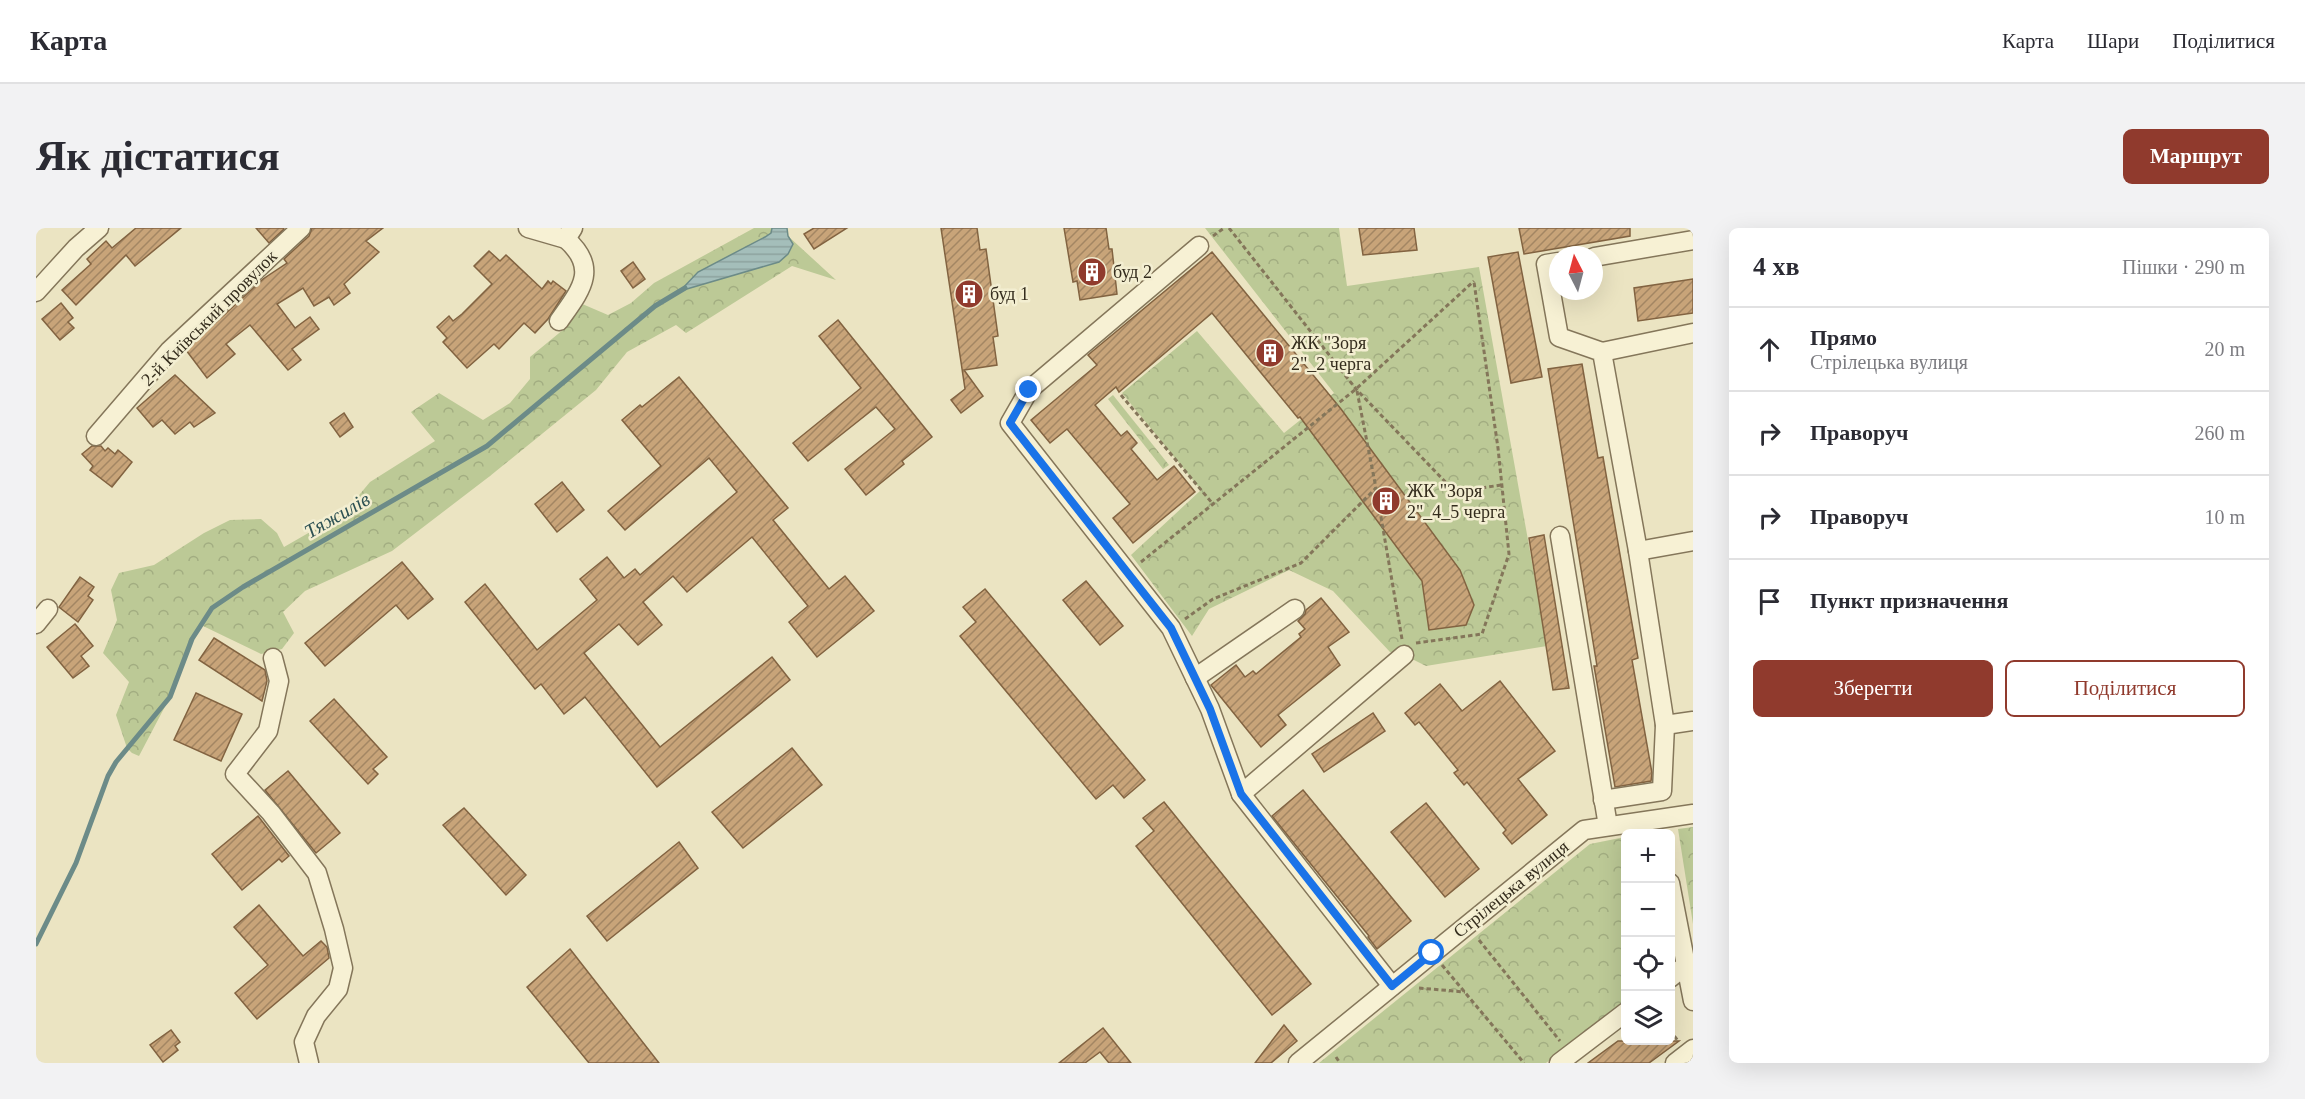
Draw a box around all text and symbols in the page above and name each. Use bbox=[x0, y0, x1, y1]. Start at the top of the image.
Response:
text: Карта bbox=[30, 25, 107, 56]
text: Карта bbox=[2002, 29, 2054, 53]
text: Шари bbox=[2087, 29, 2139, 53]
text: Поділитися bbox=[2172, 29, 2275, 53]
button: Маршрут bbox=[2123, 129, 2269, 184]
text: Як дістатися bbox=[36, 133, 280, 179]
street label: 2-й Київський провулок bbox=[137, 246, 281, 390]
north arrow bbox=[1549, 246, 1603, 300]
text: 4 хв bbox=[1753, 252, 1800, 281]
building icon: буд 2 bbox=[1076, 256, 1108, 288]
text: Пішки · 290 m bbox=[2122, 256, 2245, 278]
place label: буд 2 bbox=[1113, 262, 1152, 282]
building icon: буд 1 bbox=[953, 278, 985, 310]
place label: буд 1 bbox=[990, 284, 1029, 304]
text: Прямо bbox=[1810, 325, 1877, 350]
place label: ЖК "Зоря 2"_2 черга bbox=[1291, 333, 1371, 374]
icon: ahead bbox=[1753, 333, 1786, 366]
building icon: ЖК "Зоря 2"_2 черга bbox=[1254, 337, 1286, 369]
text: 20 m bbox=[2204, 338, 2245, 360]
text: Стрілецька вулиця bbox=[1810, 351, 1968, 373]
route end bbox=[1015, 376, 1041, 402]
icon: right bbox=[1753, 417, 1786, 450]
text: Праворуч bbox=[1810, 420, 1908, 445]
text: 260 m bbox=[2194, 422, 2245, 444]
place label: ЖК "Зоря 2"_4_5 черга bbox=[1407, 481, 1505, 522]
building icon: ЖК "Зоря 2"_4_5 черга bbox=[1370, 485, 1402, 517]
water label: Тяжилів bbox=[301, 487, 374, 542]
icon: right bbox=[1753, 501, 1786, 534]
text: Праворуч bbox=[1810, 504, 1908, 529]
text: 10 m bbox=[2204, 506, 2245, 528]
icon: arrive bbox=[1753, 585, 1786, 618]
text: Пункт призначення bbox=[1810, 588, 2008, 613]
button: Зберегти bbox=[1753, 660, 1993, 717]
button: Поділитися bbox=[2005, 660, 2245, 717]
map controls bbox=[1621, 829, 1675, 1045]
button: + bbox=[1621, 829, 1675, 883]
street label: Стрілецька вулиця bbox=[1449, 836, 1573, 942]
button: − bbox=[1621, 883, 1675, 937]
button: locate bbox=[1621, 937, 1675, 991]
route start bbox=[1418, 939, 1444, 965]
button: layers bbox=[1621, 991, 1675, 1045]

